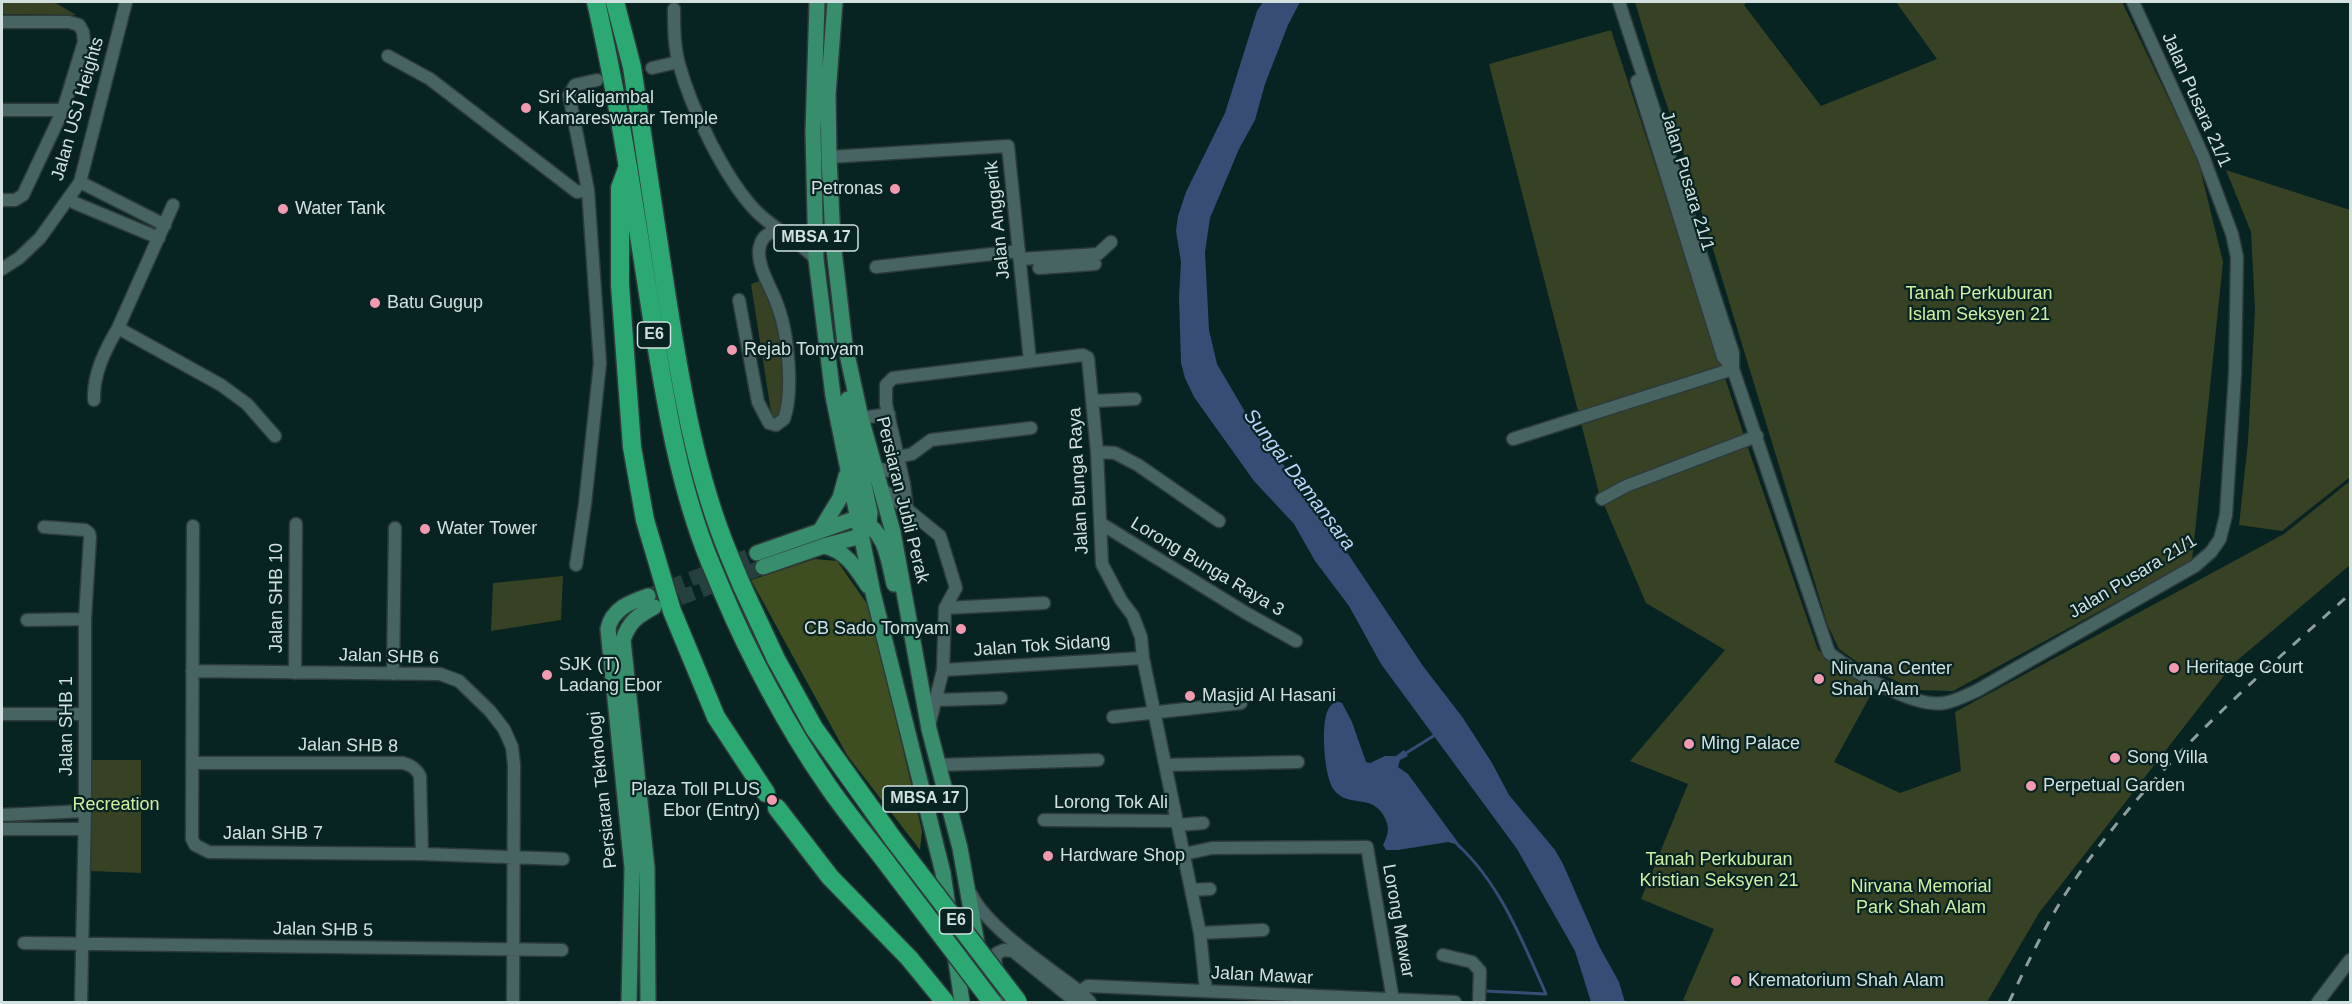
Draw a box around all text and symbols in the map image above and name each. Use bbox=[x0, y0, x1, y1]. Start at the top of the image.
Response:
street label: Jalan Pusara 21/1 bbox=[2157, 29, 2235, 171]
street label: Jalan USJ Heights bbox=[47, 35, 109, 183]
place label: Sri Kaligambal Kamareswarar Temple bbox=[538, 87, 718, 130]
marker: Sri Kaligambal Kamareswarar Temple bbox=[519, 101, 533, 115]
street label: Jalan Pusara 21/1 bbox=[1655, 108, 1719, 254]
street label: Jalan Anggerik bbox=[981, 160, 1015, 280]
place label: Petronas bbox=[811, 178, 883, 200]
marker: Petronas bbox=[888, 182, 902, 196]
place label: Water Tank bbox=[295, 198, 385, 220]
marker: Water Tank bbox=[276, 202, 290, 216]
road number: MBSA 17 bbox=[774, 225, 858, 251]
park label: Tanah Perkuburan Islam Seksyen 21 bbox=[1905, 283, 2053, 326]
place label: Batu Gugup bbox=[387, 292, 483, 314]
marker: Batu Gugup bbox=[368, 296, 382, 310]
road number: E6 bbox=[638, 322, 670, 348]
place label: Rejab Tomyam bbox=[744, 339, 864, 361]
marker: Rejab Tomyam bbox=[725, 343, 739, 357]
water label: Sungai Damansara bbox=[1238, 404, 1360, 556]
street label: Jalan Bunga Raya bbox=[1064, 407, 1094, 555]
street label: Persiaran Jubli Perak bbox=[871, 414, 933, 586]
street label: Lorong Bunga Raya 3 bbox=[1126, 513, 1288, 621]
place label: Water Tower bbox=[437, 518, 537, 540]
marker: Water Tower bbox=[418, 522, 432, 536]
street label: Jalan Pusara 21/1 bbox=[2065, 530, 2201, 624]
street label: Jalan SHB 10 bbox=[266, 543, 288, 653]
place label: CB Sado Tomyam bbox=[804, 618, 949, 640]
marker: CB Sado Tomyam bbox=[954, 622, 968, 636]
street label: Jalan Tok Sidang bbox=[973, 630, 1111, 662]
street label: Jalan SHB 6 bbox=[339, 644, 439, 670]
place label: SJK (T) Ladang Ebor bbox=[559, 654, 662, 696]
place label: Heritage Court bbox=[2186, 657, 2303, 679]
place label: Nirvana Center Shah Alam bbox=[1831, 658, 1952, 700]
marker: Heritage Court bbox=[2167, 661, 2181, 675]
marker: SJK (T) Ladang Ebor bbox=[540, 668, 554, 682]
marker: Nirvana Center Shah Alam bbox=[1812, 672, 1826, 686]
street label: Jalan SHB 1 bbox=[56, 676, 78, 776]
place label: Masjid Al Hasani bbox=[1202, 685, 1336, 707]
marker: Masjid Al Hasani bbox=[1183, 689, 1197, 703]
street label: Persiaran Teknologi bbox=[584, 710, 622, 870]
place label: Ming Palace bbox=[1701, 733, 1800, 755]
street label: Jalan SHB 8 bbox=[298, 734, 398, 758]
marker: Ming Palace bbox=[1682, 737, 1696, 751]
place label: Song Villa bbox=[2127, 747, 2208, 769]
marker: Song Villa bbox=[2108, 751, 2122, 765]
place label: Perpetual Garden bbox=[2043, 775, 2185, 797]
place label: Plaza Toll PLUS Ebor (Entry) bbox=[631, 779, 760, 822]
marker: Perpetual Garden bbox=[2024, 779, 2038, 793]
road number: MBSA 17 bbox=[883, 786, 967, 812]
street label: Lorong Tok Ali bbox=[1054, 792, 1168, 814]
marker: Plaza Toll PLUS Ebor (Entry) bbox=[765, 793, 779, 807]
park label: Recreation bbox=[72, 794, 160, 816]
street label: Jalan SHB 7 bbox=[223, 823, 323, 845]
place label: Hardware Shop bbox=[1060, 845, 1185, 867]
marker: Hardware Shop bbox=[1041, 849, 1055, 863]
park label: Tanah Perkuburan Kristian Seksyen 21 bbox=[1639, 849, 1799, 892]
street label: Lorong Mawar bbox=[1377, 862, 1419, 980]
park label: Nirvana Memorial Park Shah Alam bbox=[1850, 876, 1992, 918]
road number: E6 bbox=[940, 908, 972, 934]
street label: Jalan SHB 5 bbox=[273, 918, 373, 942]
street label: Jalan Mawar bbox=[1210, 963, 1314, 989]
place label: Krematorium Shah Alam bbox=[1748, 970, 1944, 992]
marker: Krematorium Shah Alam bbox=[1729, 974, 1743, 988]

